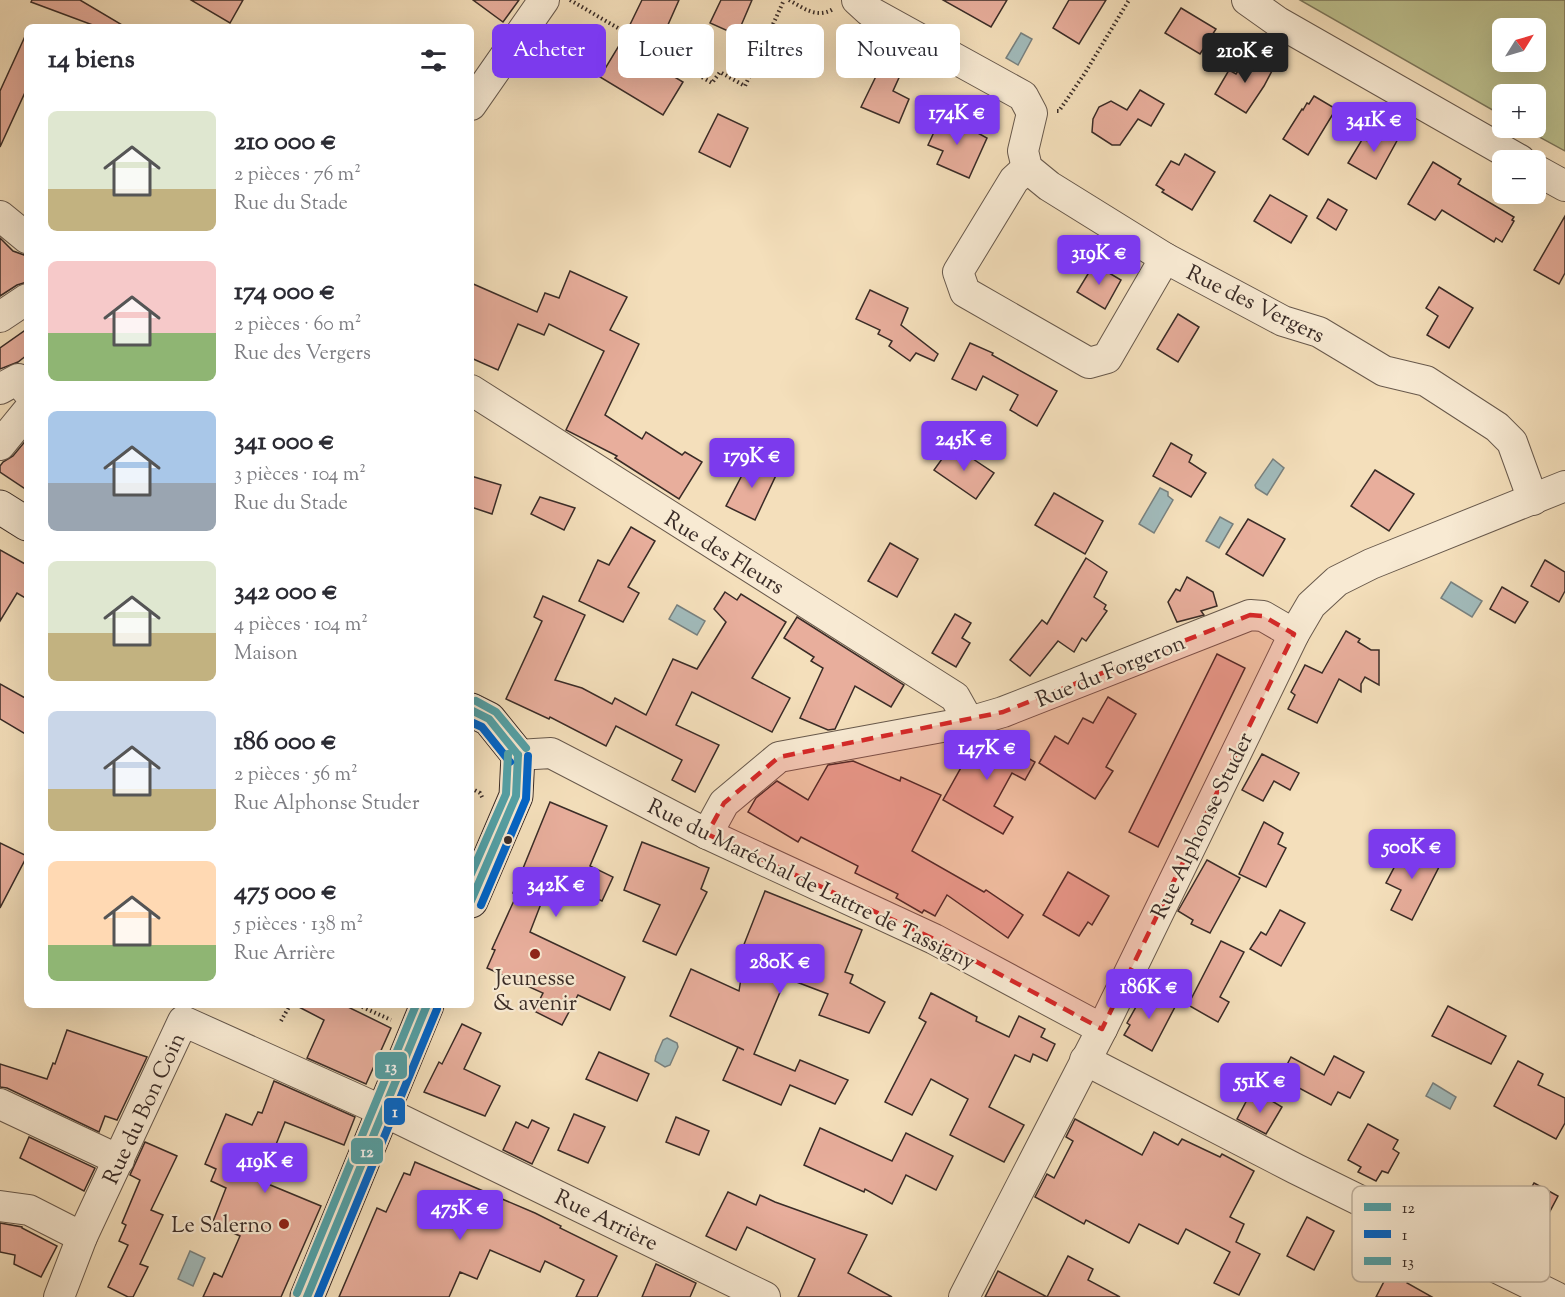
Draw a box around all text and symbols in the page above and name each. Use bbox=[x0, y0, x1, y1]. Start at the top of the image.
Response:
north arrow bbox=[1492, 18, 1546, 72]
map controls bbox=[1492, 18, 1546, 204]
chip: Acheter bbox=[492, 24, 606, 78]
chip: Louer bbox=[618, 24, 714, 78]
chip: Filtres bbox=[726, 24, 824, 78]
chip: Nouveau bbox=[836, 24, 960, 78]
pin: 210K € bbox=[1196, 33, 1294, 84]
text: 210K € bbox=[1216, 38, 1274, 67]
text: 14 biens bbox=[48, 42, 135, 79]
icon: filters bbox=[417, 44, 450, 77]
button: + bbox=[1492, 84, 1546, 138]
pin: 174K € bbox=[908, 95, 1006, 146]
text: 174K € bbox=[929, 100, 985, 129]
pin: 341K € bbox=[1325, 102, 1423, 153]
text: 341K € bbox=[1346, 107, 1402, 136]
text: 210 000 € bbox=[234, 124, 337, 161]
icon: home bbox=[96, 135, 168, 207]
button: − bbox=[1492, 150, 1546, 204]
text: 2 pièces · 76 m² bbox=[234, 161, 361, 190]
text: Rue du Stade bbox=[234, 190, 348, 219]
pin: 319K € bbox=[1050, 235, 1148, 286]
text: 319K € bbox=[1071, 240, 1127, 269]
street label: Rue des Vergers bbox=[1180, 258, 1329, 353]
text: 174 000 € bbox=[234, 274, 336, 311]
icon: home bbox=[96, 285, 168, 357]
text: 2 pièces · 60 m² bbox=[234, 311, 361, 340]
text: Rue des Vergers bbox=[234, 340, 371, 369]
pin: 245K € bbox=[915, 421, 1013, 472]
text: 341 000 € bbox=[234, 424, 335, 461]
text: 245K € bbox=[935, 426, 993, 455]
icon: home bbox=[96, 435, 168, 507]
pin: 179K € bbox=[703, 438, 801, 489]
text: 179K € bbox=[723, 443, 781, 472]
text: 3 pièces · 104 m² bbox=[234, 461, 366, 490]
text: Rue du Stade bbox=[234, 490, 348, 519]
street label: Rue des Fleurs bbox=[657, 505, 790, 604]
text: 342 000 € bbox=[234, 574, 338, 611]
icon: home bbox=[96, 585, 168, 657]
text: 4 pièces · 104 m² bbox=[234, 611, 368, 640]
street label: Rue du Forgeron bbox=[1032, 628, 1191, 717]
text: Maison bbox=[234, 640, 298, 669]
text: 186 000 € bbox=[234, 724, 337, 761]
street label: Rue Alphonse Studer bbox=[1145, 728, 1263, 925]
pin: 147K € bbox=[938, 730, 1036, 781]
icon: home bbox=[96, 735, 168, 807]
text: 147K € bbox=[958, 735, 1016, 764]
text: 2 pièces · 56 m² bbox=[234, 761, 358, 790]
text: Rue Alphonse Studer bbox=[234, 790, 419, 819]
street label: Rue du Maréchal de Lattre de Tassigny bbox=[641, 792, 980, 979]
pin: 500K € bbox=[1363, 829, 1461, 880]
unlabelled marker bbox=[502, 834, 514, 846]
text: 500K € bbox=[1382, 834, 1442, 863]
pin: 342K € bbox=[507, 867, 605, 918]
text: 342K € bbox=[527, 872, 585, 901]
text: 475 000 € bbox=[234, 874, 337, 911]
icon: home bbox=[96, 885, 168, 957]
text: 5 pièces · 138 m² bbox=[234, 911, 363, 940]
text: Rue Arrière bbox=[234, 940, 335, 969]
pin: 280K € bbox=[731, 944, 829, 995]
marker: Jeunesse & avenir bbox=[528, 947, 542, 961]
text: 280K € bbox=[750, 949, 810, 978]
place label: Jeunesse & avenir bbox=[493, 964, 577, 1021]
pin: 186K € bbox=[1100, 969, 1198, 1020]
text: 186K € bbox=[1120, 974, 1178, 1003]
street label: Rue du Bon Coin bbox=[96, 1028, 195, 1190]
line badge: 13 bbox=[374, 1051, 408, 1080]
text: 13 bbox=[385, 1057, 397, 1080]
pin: 551K € bbox=[1211, 1063, 1309, 1114]
text: 551K € bbox=[1234, 1068, 1286, 1097]
line badge: 1 bbox=[383, 1097, 406, 1126]
text: 1 bbox=[392, 1102, 398, 1125]
line badge: 12 bbox=[350, 1137, 384, 1165]
text: 12 bbox=[361, 1142, 374, 1165]
pin: 419K € bbox=[216, 1143, 314, 1194]
text: 419K € bbox=[236, 1148, 294, 1177]
street label: Rue Arrière bbox=[549, 1183, 663, 1261]
legend bbox=[1352, 1186, 1550, 1282]
pin: 475K € bbox=[411, 1190, 509, 1241]
text: 475K € bbox=[431, 1195, 489, 1224]
text: 12 bbox=[1402, 1198, 1415, 1221]
place label: Le Salerno bbox=[171, 1211, 272, 1243]
marker: Le Salerno bbox=[277, 1217, 291, 1231]
text: 1 bbox=[1402, 1225, 1408, 1248]
text: 13 bbox=[1402, 1252, 1414, 1275]

